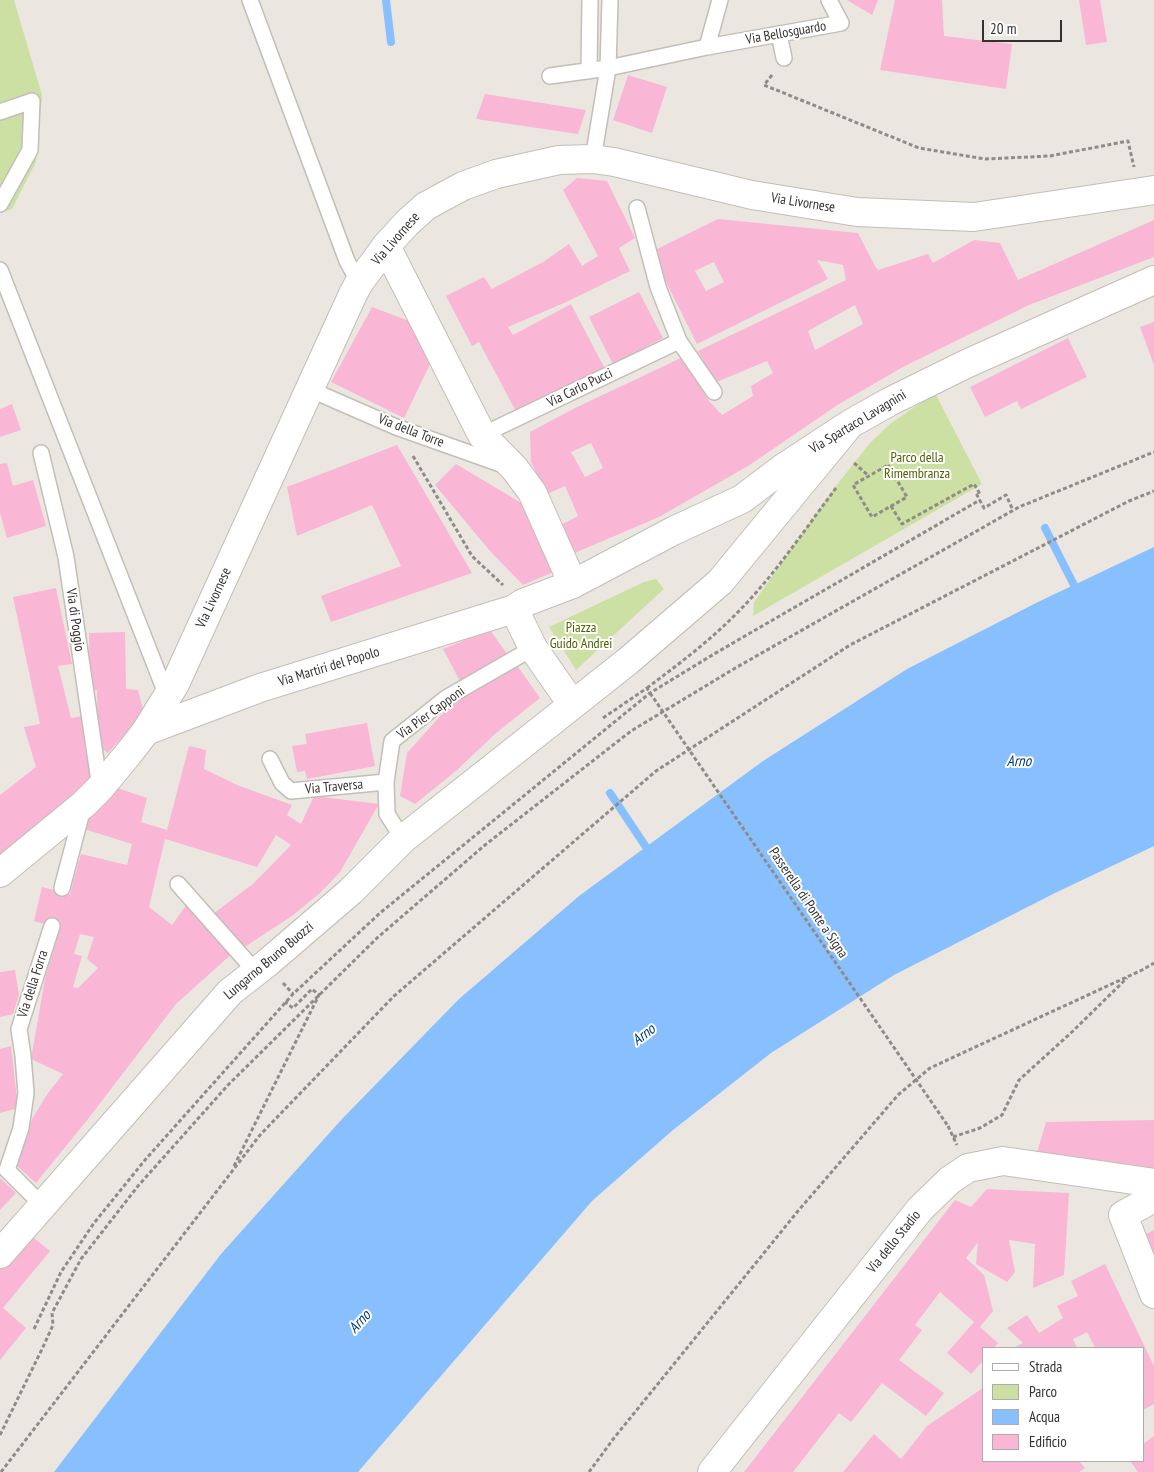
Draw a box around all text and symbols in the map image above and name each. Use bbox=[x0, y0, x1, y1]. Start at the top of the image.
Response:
scale bar bbox=[984, 10, 1064, 42]
street label: Via Bellosguardo bbox=[744, 18, 828, 48]
text: 20 m bbox=[990, 19, 1016, 38]
street label: Via Livornese bbox=[770, 190, 836, 216]
street label: Via Livornese bbox=[368, 209, 424, 269]
street label: Via Carlo Pucci bbox=[544, 365, 616, 411]
street label: Via Spartaco Lavagnini bbox=[807, 387, 909, 457]
street label: Via della Torre bbox=[376, 411, 446, 451]
park label: Parco della Rimembranza bbox=[884, 450, 950, 482]
street label: Via Livornese bbox=[193, 565, 235, 631]
street label: Via di Poggio bbox=[62, 587, 88, 653]
park label: Piazza Guido Andrei bbox=[550, 620, 612, 652]
street label: Via Martiri del Popolo bbox=[276, 644, 382, 690]
street label: Via Pier Capponi bbox=[394, 683, 468, 743]
water label: Arno bbox=[1007, 753, 1031, 771]
street label: Via Traversa bbox=[304, 776, 364, 798]
street label: Passerella di Ponte a Signa bbox=[765, 845, 851, 961]
street label: Lungarno Bruno Buozzi bbox=[221, 919, 317, 1003]
street label: Via della Forra bbox=[14, 948, 52, 1020]
water label: Arno bbox=[629, 1020, 659, 1050]
street label: Via dello Stadio bbox=[864, 1207, 924, 1277]
water label: Arno bbox=[345, 1307, 375, 1337]
legend bbox=[982, 1347, 1144, 1462]
text: Strada bbox=[1029, 1357, 1062, 1376]
text: Parco bbox=[1029, 1382, 1057, 1401]
text: Acqua bbox=[1029, 1407, 1060, 1426]
text: Edificio bbox=[1029, 1432, 1067, 1451]

